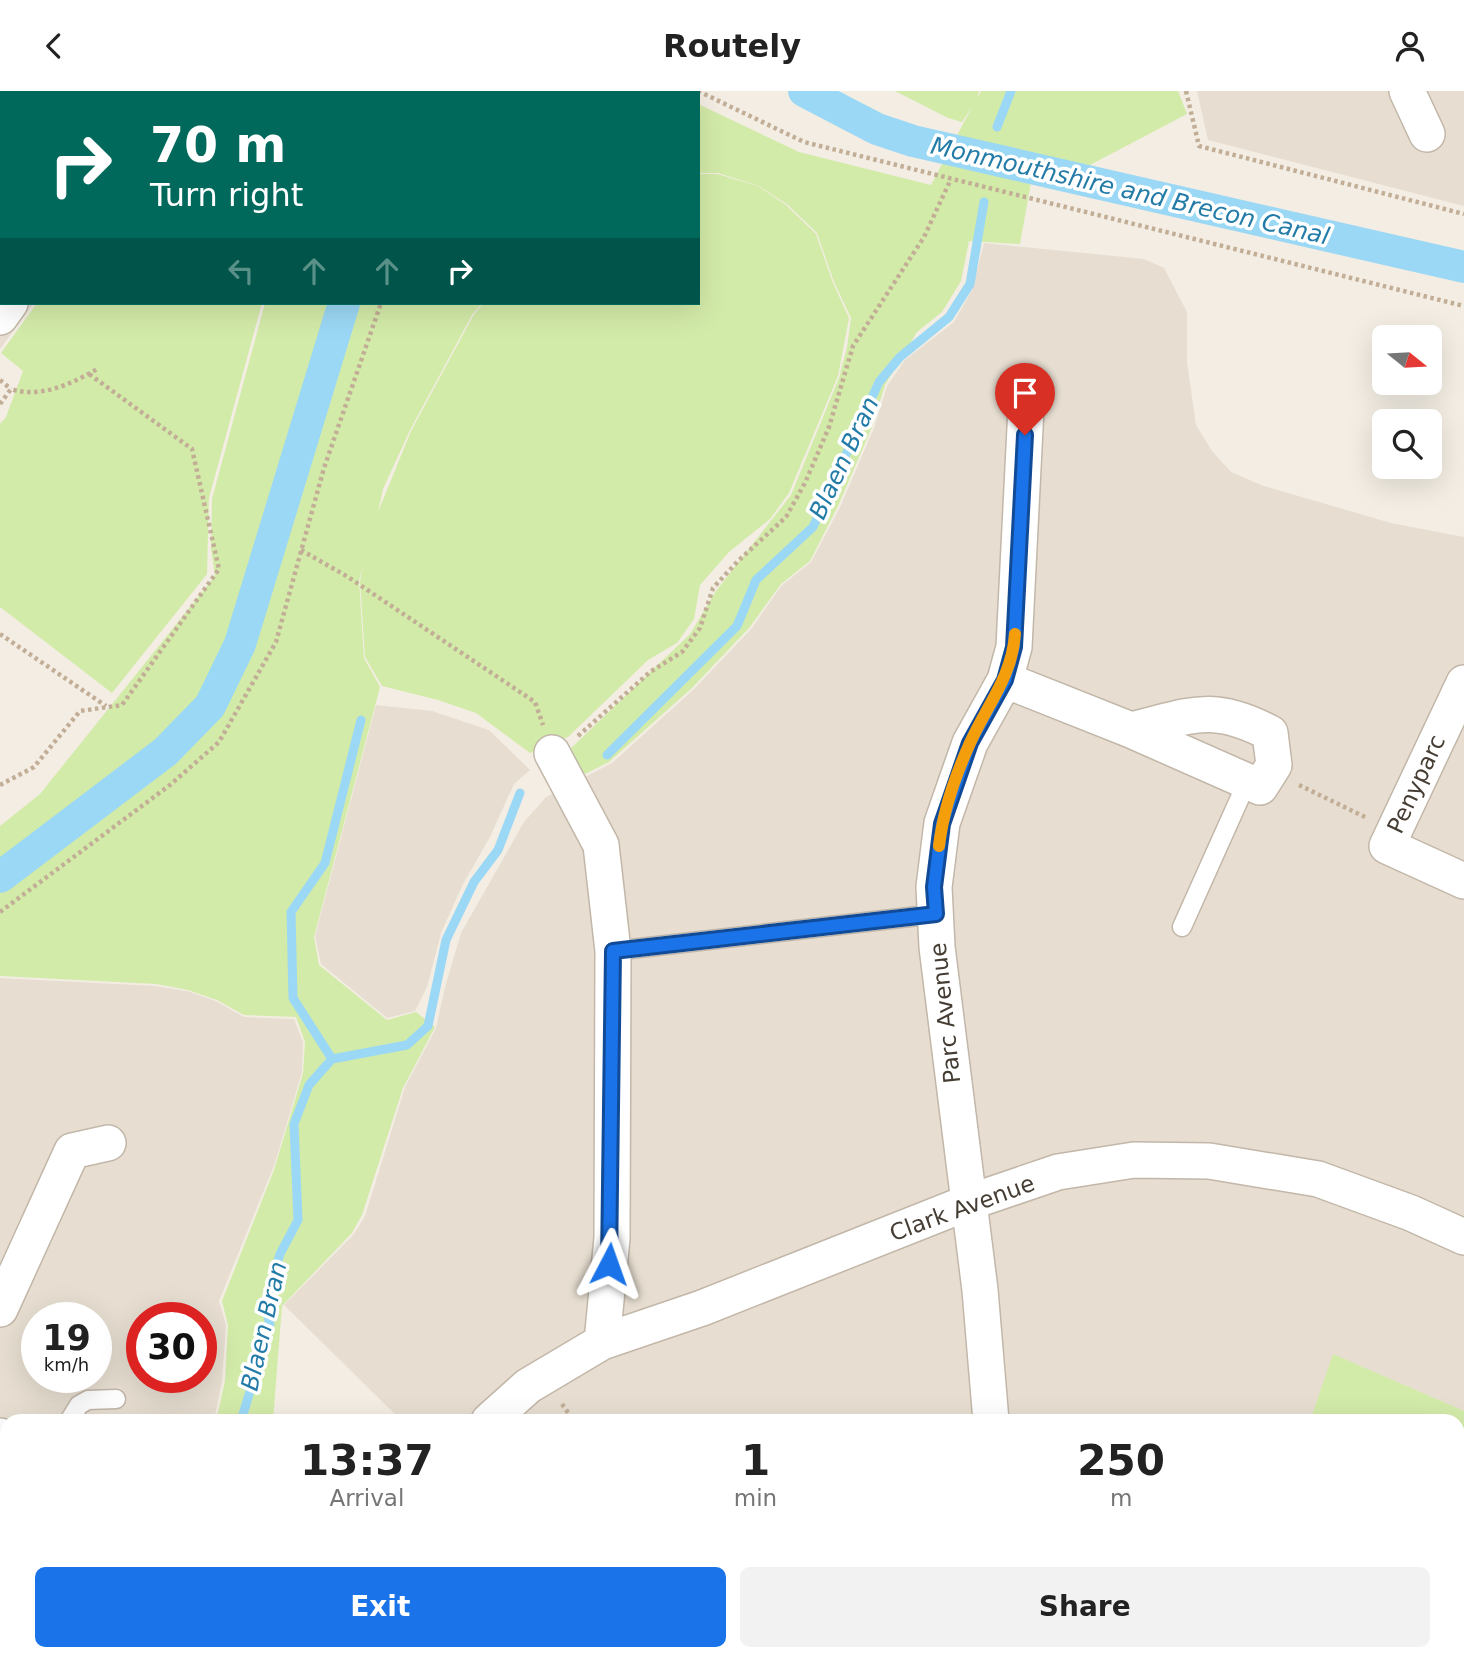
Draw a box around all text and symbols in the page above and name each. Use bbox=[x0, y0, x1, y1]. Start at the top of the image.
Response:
icon: back bbox=[35, 27, 73, 65]
text: Routely bbox=[663, 27, 801, 65]
icon: person bbox=[1391, 27, 1429, 65]
text: 70 m bbox=[150, 117, 286, 174]
icon: right bbox=[35, 119, 126, 210]
water label: Monmouthshire and Brecon Canal bbox=[928, 131, 1332, 251]
text: Turn right bbox=[150, 176, 303, 214]
icon: left bbox=[222, 252, 260, 290]
icon: ahead bbox=[295, 252, 333, 290]
icon: ahead bbox=[368, 252, 406, 290]
icon: right bbox=[441, 252, 479, 290]
north arrow bbox=[1372, 325, 1442, 395]
map controls bbox=[1372, 325, 1442, 479]
pin bbox=[995, 363, 1055, 435]
icon: arrive bbox=[1006, 374, 1044, 412]
water label: Blaen Bran bbox=[803, 392, 885, 524]
button: search bbox=[1372, 409, 1442, 479]
street label: Penyparc bbox=[1382, 731, 1450, 837]
street label: Parc Avenue bbox=[925, 941, 965, 1085]
street label: Clark Avenue bbox=[886, 1170, 1038, 1246]
position arrow bbox=[572, 1227, 646, 1301]
water label: Blaen Bran bbox=[236, 1259, 292, 1393]
speed limit sign: 30 bbox=[126, 1302, 217, 1393]
text: 19 bbox=[42, 1318, 91, 1358]
text: km/h bbox=[44, 1354, 89, 1375]
text: 13:37 bbox=[300, 1436, 434, 1485]
text: 1 bbox=[741, 1436, 770, 1485]
text: 250 bbox=[1077, 1436, 1165, 1485]
text: Arrival bbox=[330, 1485, 404, 1511]
text: min bbox=[734, 1485, 777, 1511]
text: m bbox=[1110, 1485, 1132, 1511]
button: Exit bbox=[35, 1567, 726, 1647]
button: Share bbox=[740, 1567, 1430, 1647]

